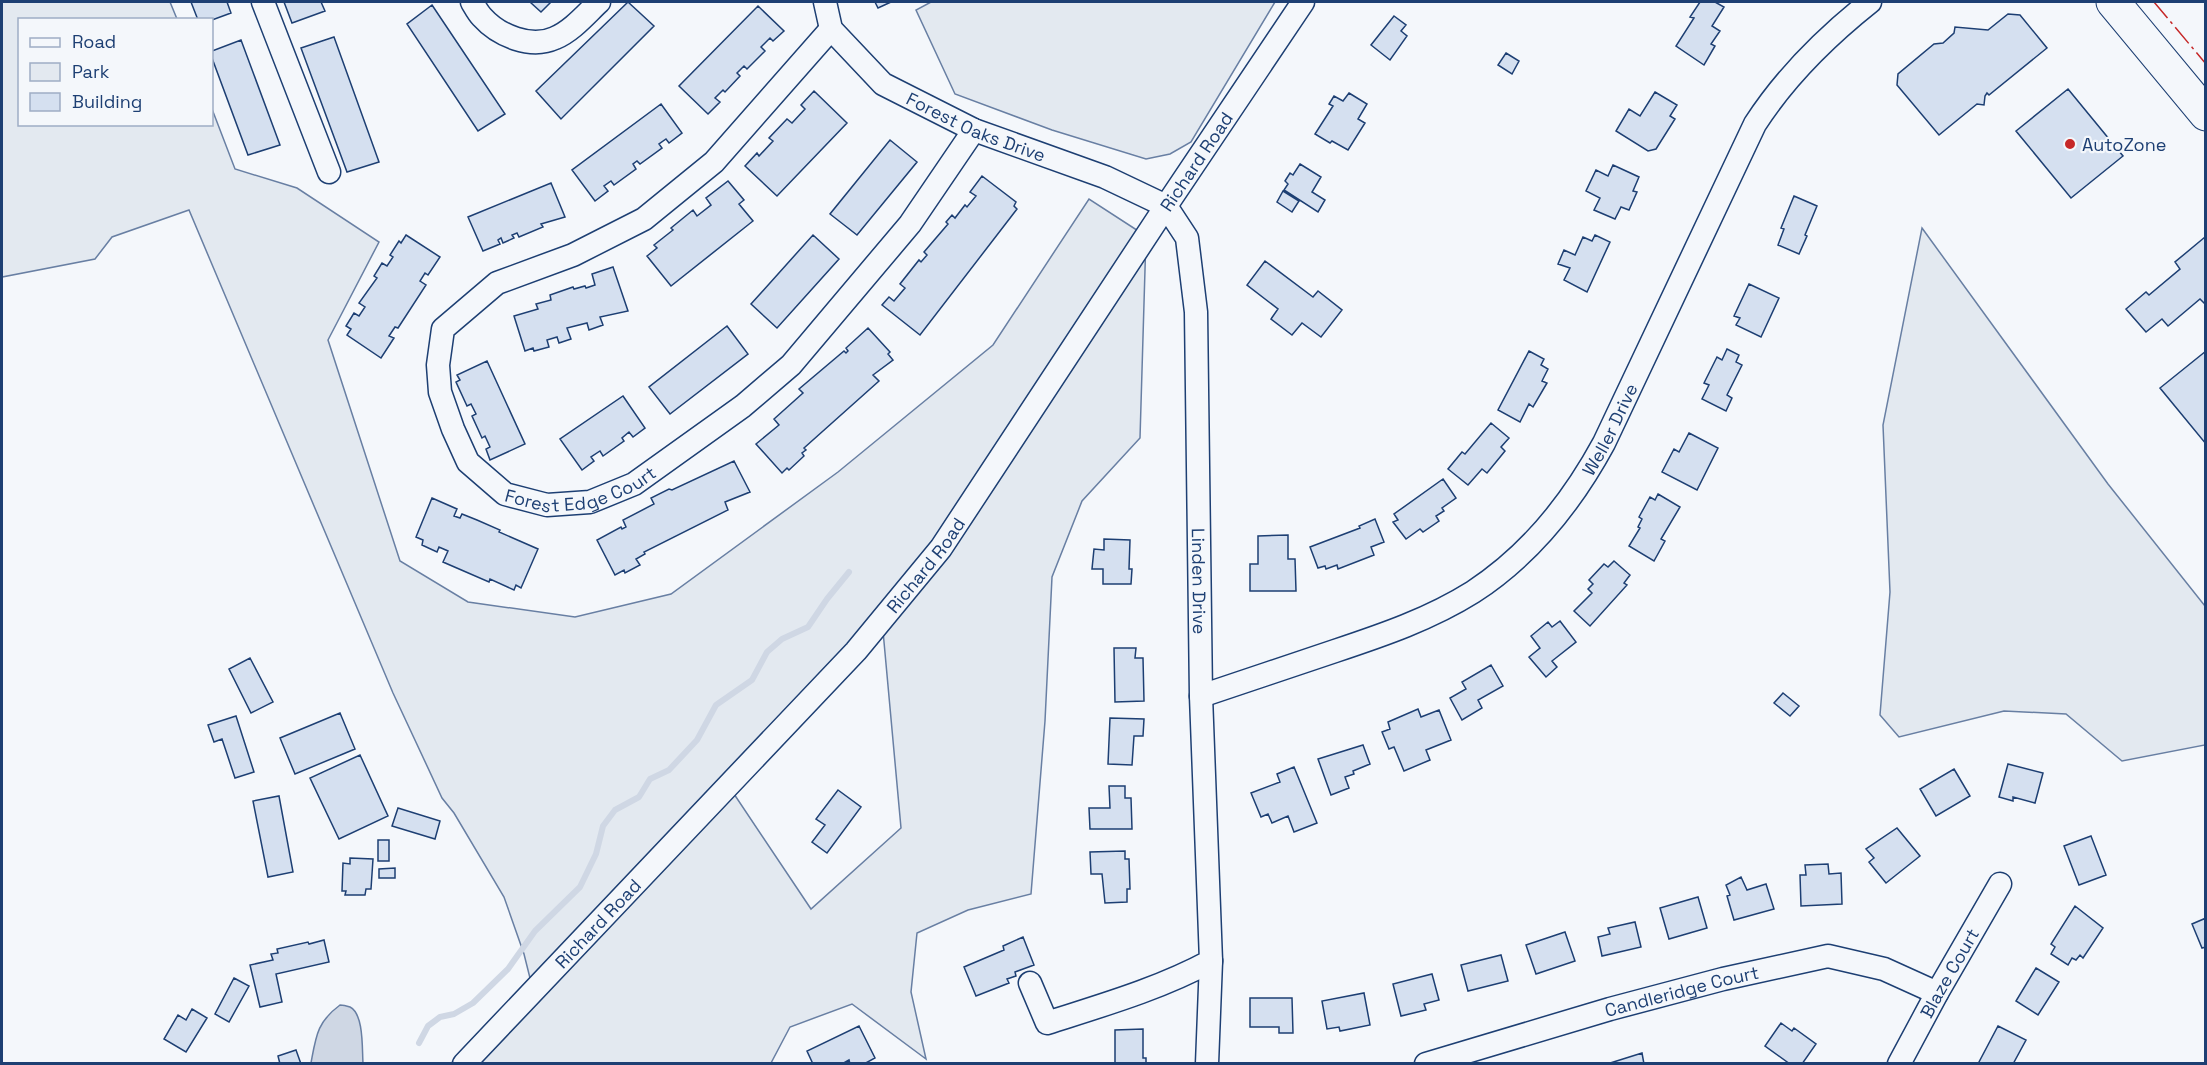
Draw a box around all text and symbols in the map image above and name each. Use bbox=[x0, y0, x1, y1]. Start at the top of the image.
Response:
legend bbox=[18, 18, 213, 126]
text: Road bbox=[72, 30, 116, 53]
text: Park bbox=[72, 60, 110, 83]
street label: Forest Oaks Drive bbox=[903, 86, 1049, 166]
text: Building bbox=[72, 90, 142, 113]
street label: Richard Road bbox=[1154, 107, 1237, 216]
place label: AutoZone bbox=[2082, 133, 2166, 156]
marker: AutoZone bbox=[2063, 137, 2077, 151]
street label: Weller Drive bbox=[1576, 379, 1642, 480]
street label: Forest Edge Court bbox=[503, 461, 660, 517]
street label: Richard Road bbox=[881, 513, 970, 617]
street label: Linden Drive bbox=[1187, 528, 1212, 634]
street label: Richard Road bbox=[550, 874, 645, 973]
street label: Blaze Court bbox=[1914, 924, 1984, 1022]
street label: Candleridge Court bbox=[1602, 960, 1761, 1021]

